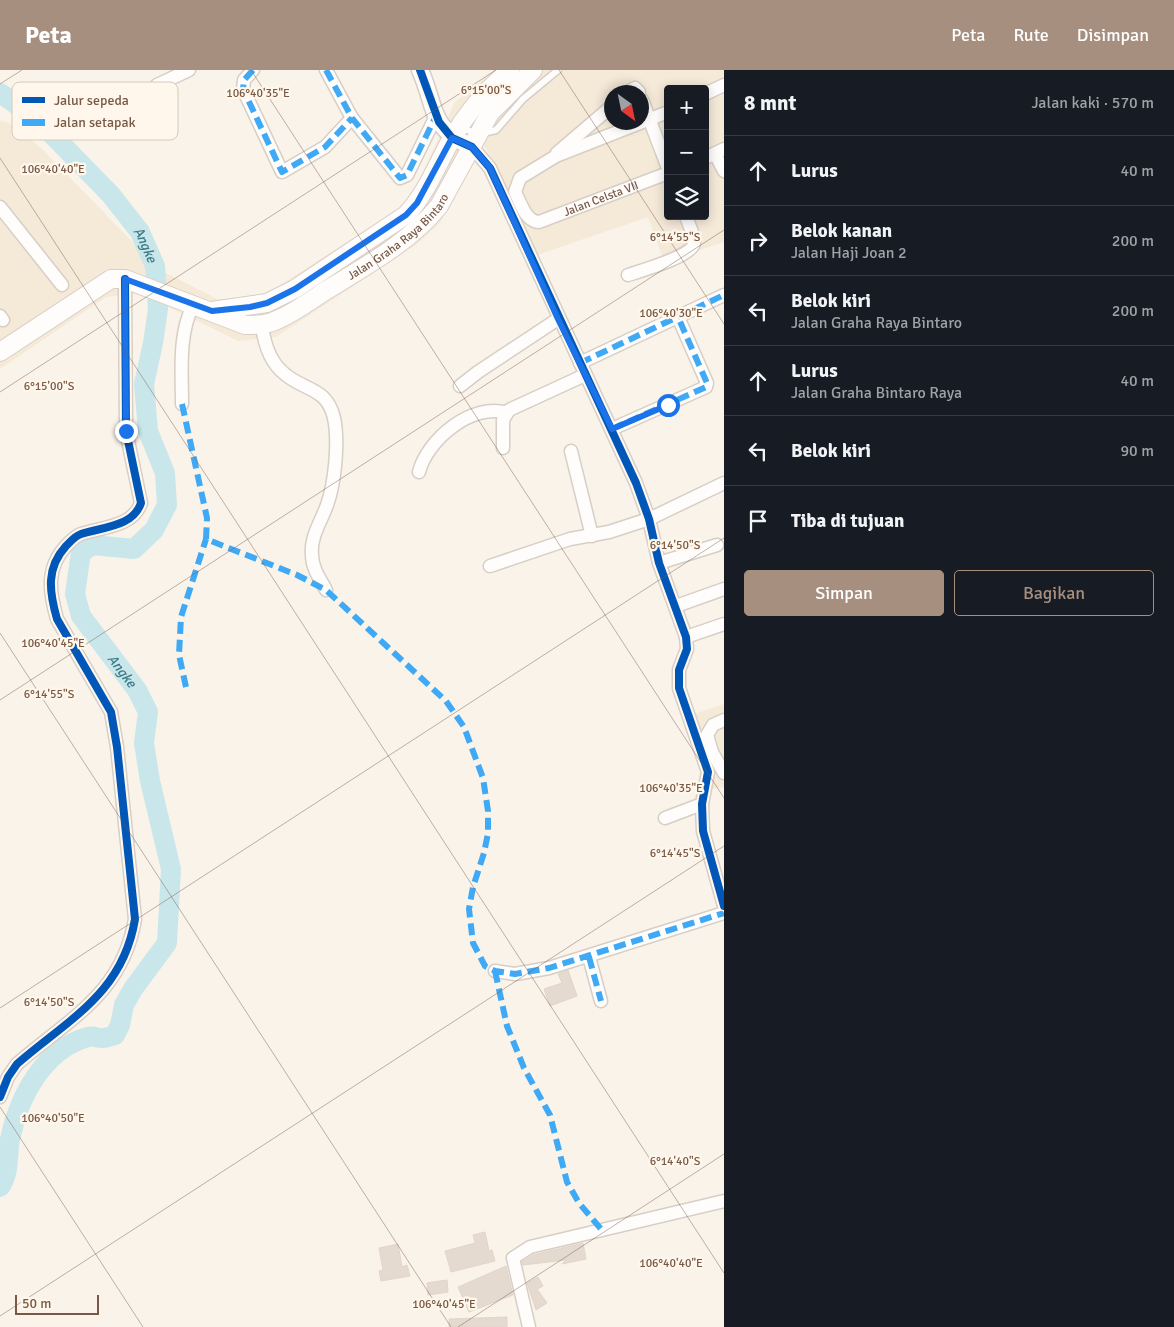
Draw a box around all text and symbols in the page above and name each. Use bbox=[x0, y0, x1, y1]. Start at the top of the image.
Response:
text: Peta bbox=[25, 20, 72, 50]
text: Peta bbox=[951, 24, 985, 46]
text: Rute bbox=[1013, 24, 1049, 46]
text: Disimpan bbox=[1077, 24, 1149, 46]
legend bbox=[12, 82, 178, 140]
text: 6°15'00"S bbox=[461, 83, 512, 98]
north arrow bbox=[604, 85, 649, 130]
map controls bbox=[664, 85, 709, 220]
button: + bbox=[664, 85, 709, 130]
text: 106°40'35"E bbox=[226, 86, 290, 101]
text: 8 mnt bbox=[744, 90, 796, 116]
text: Jalur sepeda bbox=[54, 92, 129, 109]
text: Jalan kaki · 570 m bbox=[1032, 93, 1154, 113]
text: Jalan setapak bbox=[54, 114, 136, 131]
button: − bbox=[664, 130, 709, 175]
icon: ahead bbox=[744, 157, 772, 185]
text: Lurus bbox=[791, 159, 838, 183]
text: 40 m bbox=[1120, 161, 1154, 181]
text: 106°40'40"E bbox=[21, 162, 85, 177]
button: layers bbox=[664, 175, 709, 220]
street label: Jalan Celsta VII bbox=[561, 177, 640, 219]
street label: Jalan Graha Raya Bintaro bbox=[345, 191, 452, 283]
text: Belok kanan bbox=[791, 219, 892, 243]
water label: Angke bbox=[130, 223, 161, 266]
icon: right bbox=[744, 227, 772, 255]
text: 6°14'55"S bbox=[650, 230, 701, 245]
text: 200 m bbox=[1112, 231, 1154, 251]
text: Jalan Haji Joan 2 bbox=[791, 243, 907, 263]
text: Belok kiri bbox=[791, 289, 871, 313]
icon: left bbox=[744, 297, 772, 325]
text: 200 m bbox=[1112, 301, 1154, 321]
text: 106°40'30"E bbox=[639, 306, 703, 321]
text: Jalan Graha Raya Bintaro bbox=[791, 313, 962, 333]
text: Lurus bbox=[791, 359, 838, 383]
icon: ahead bbox=[744, 367, 772, 395]
text: 40 m bbox=[1120, 371, 1154, 391]
text: 6°15'00"S bbox=[24, 379, 75, 394]
text: Jalan Graha Bintaro Raya bbox=[791, 383, 962, 403]
route start bbox=[657, 394, 680, 417]
route end bbox=[115, 420, 138, 443]
icon: left bbox=[744, 437, 772, 465]
text: Belok kiri bbox=[791, 439, 871, 463]
text: 90 m bbox=[1120, 441, 1154, 461]
icon: arrive bbox=[744, 507, 772, 535]
text: Tiba di tujuan bbox=[791, 509, 904, 533]
text: 6°14'50"S bbox=[650, 538, 701, 553]
button: Simpan bbox=[744, 570, 944, 616]
button: Bagikan bbox=[954, 570, 1154, 616]
text: 106°40'45"E bbox=[21, 636, 85, 651]
water label: Angke bbox=[104, 651, 141, 691]
text: 6°14'55"S bbox=[24, 687, 75, 702]
text: 106°40'35"E bbox=[639, 781, 703, 796]
text: 6°14'45"S bbox=[650, 846, 701, 861]
text: 6°14'50"S bbox=[24, 995, 75, 1010]
text: 106°40'50"E bbox=[21, 1111, 85, 1126]
text: 6°14'40"S bbox=[650, 1154, 701, 1169]
text: 106°40'40"E bbox=[639, 1256, 703, 1271]
scale bar bbox=[15, 1292, 99, 1315]
text: 50 m bbox=[22, 1295, 51, 1312]
text: 106°40'45"E bbox=[412, 1297, 476, 1312]

